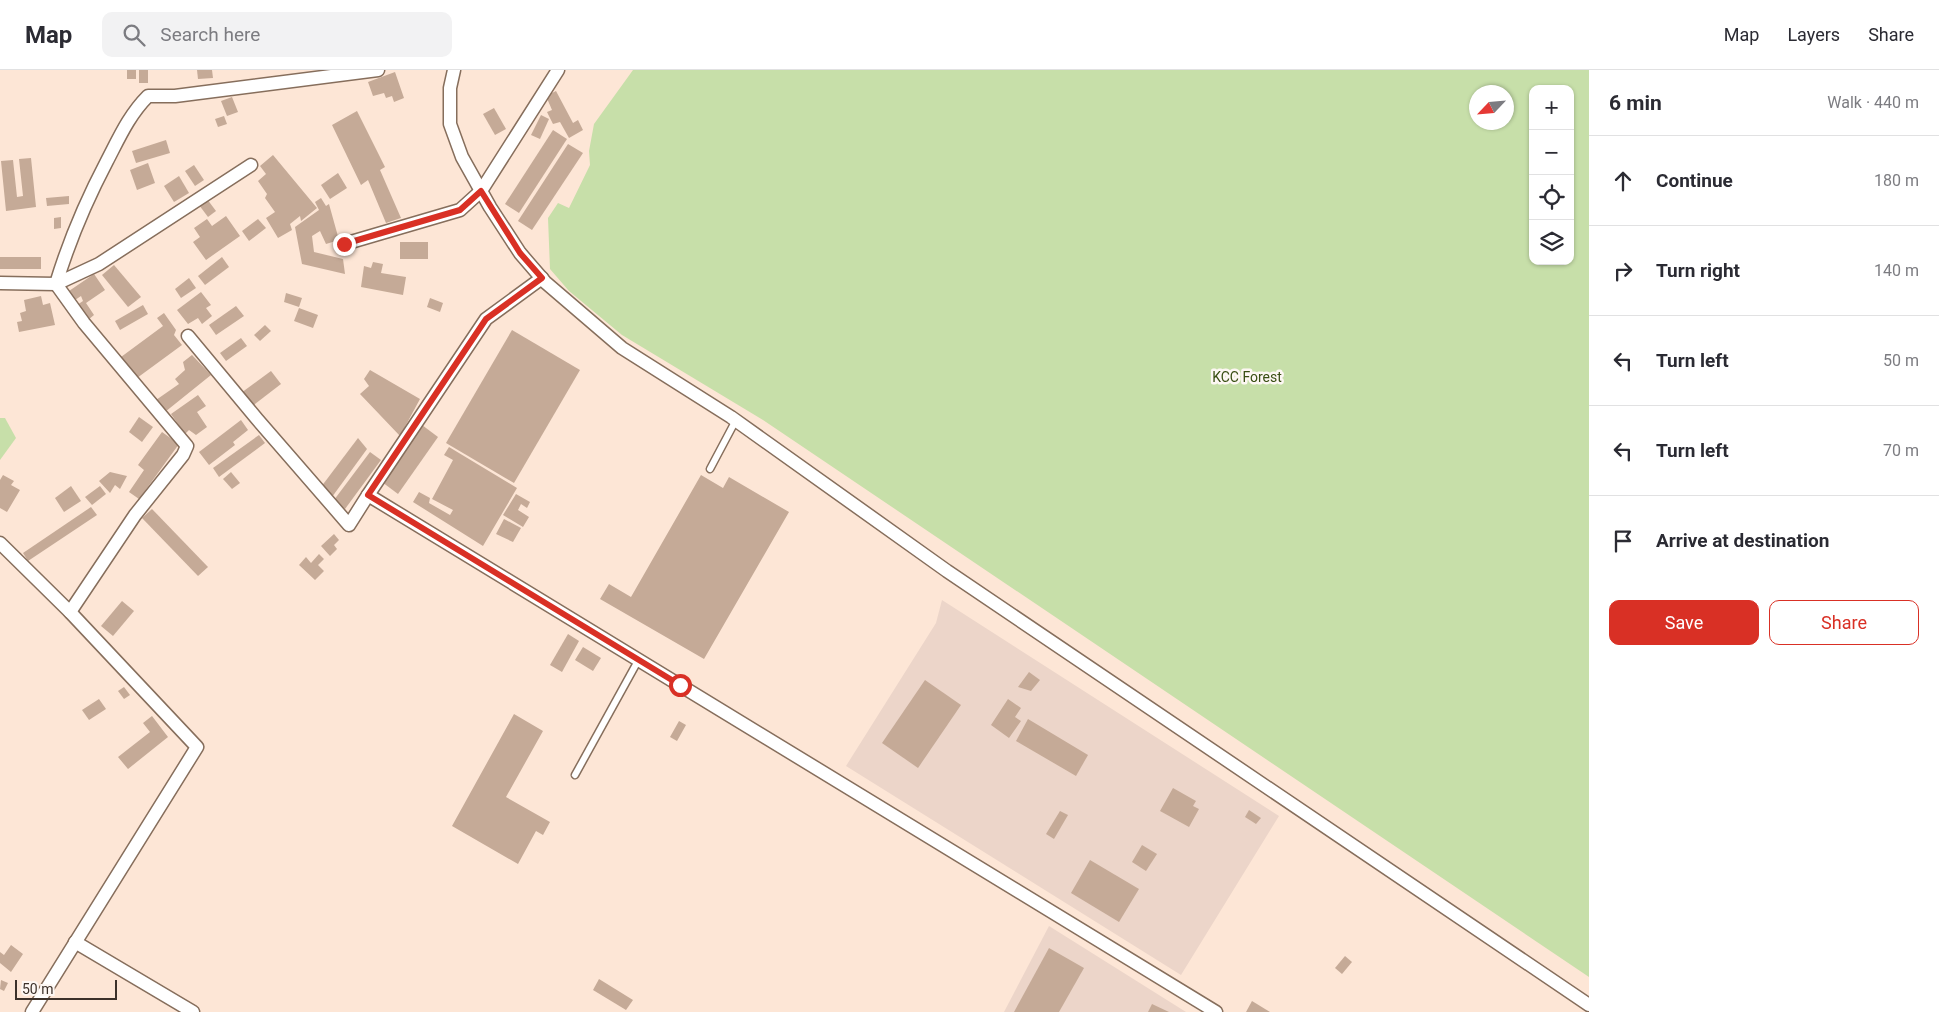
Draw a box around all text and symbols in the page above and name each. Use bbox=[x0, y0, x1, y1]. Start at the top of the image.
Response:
search box bbox=[102, 12, 452, 57]
text: Map bbox=[25, 21, 72, 49]
icon: search bbox=[120, 21, 148, 49]
text: Search here bbox=[160, 23, 260, 46]
text: Map bbox=[1724, 24, 1759, 45]
text: Layers bbox=[1787, 24, 1840, 45]
text: Share bbox=[1868, 24, 1914, 45]
north arrow bbox=[1469, 85, 1514, 130]
map controls bbox=[1529, 85, 1574, 265]
button: + bbox=[1529, 85, 1574, 130]
text: 6 min bbox=[1609, 91, 1662, 115]
text: Walk · 440 m bbox=[1827, 93, 1919, 112]
button: − bbox=[1529, 130, 1574, 175]
icon: ahead bbox=[1609, 167, 1637, 195]
text: Continue bbox=[1656, 169, 1733, 192]
text: 180 m bbox=[1874, 171, 1919, 190]
button: locate bbox=[1529, 175, 1574, 220]
button: layers bbox=[1529, 220, 1574, 265]
route end bbox=[333, 233, 356, 256]
icon: right bbox=[1609, 257, 1637, 285]
text: Turn right bbox=[1656, 259, 1740, 282]
text: 140 m bbox=[1874, 261, 1919, 280]
icon: left bbox=[1609, 347, 1637, 375]
text: Turn left bbox=[1656, 349, 1729, 372]
text: 50 m bbox=[1883, 351, 1919, 370]
park label: KCC Forest bbox=[1212, 369, 1282, 385]
icon: left bbox=[1609, 437, 1637, 465]
text: Turn left bbox=[1656, 439, 1729, 462]
text: 70 m bbox=[1883, 441, 1919, 460]
icon: arrive bbox=[1609, 527, 1637, 555]
text: Arrive at destination bbox=[1656, 529, 1829, 552]
button: Save bbox=[1609, 600, 1759, 645]
button: Share bbox=[1769, 600, 1919, 645]
route start bbox=[669, 674, 692, 697]
scale bar bbox=[15, 977, 118, 1000]
text: 50 m bbox=[22, 981, 54, 997]

